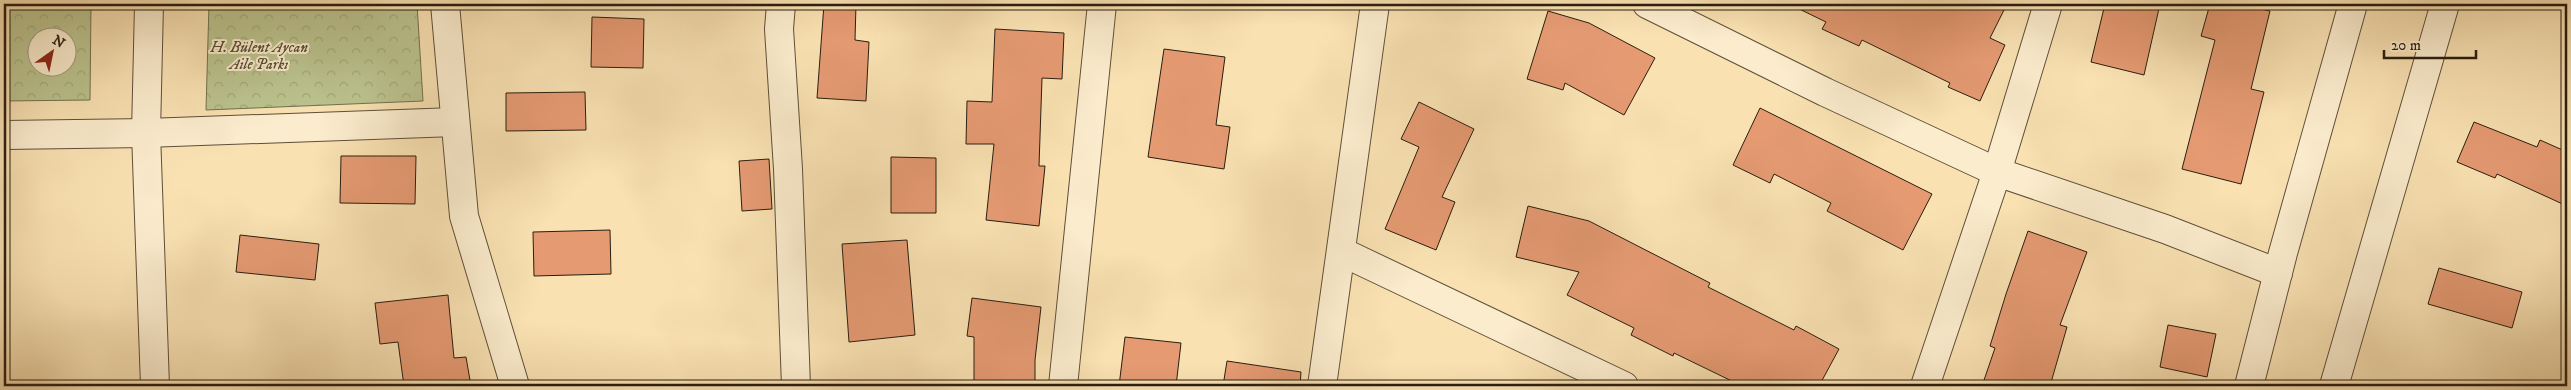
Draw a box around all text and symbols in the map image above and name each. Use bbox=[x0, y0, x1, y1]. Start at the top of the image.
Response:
north arrow bbox=[28, 28, 78, 78]
scale bar bbox=[2384, 28, 2476, 60]
text: N bbox=[49, 31, 69, 53]
text: 20 m bbox=[2391, 36, 2421, 55]
park label: H. Bülent Aycan Aile Parkı bbox=[209, 38, 308, 74]

